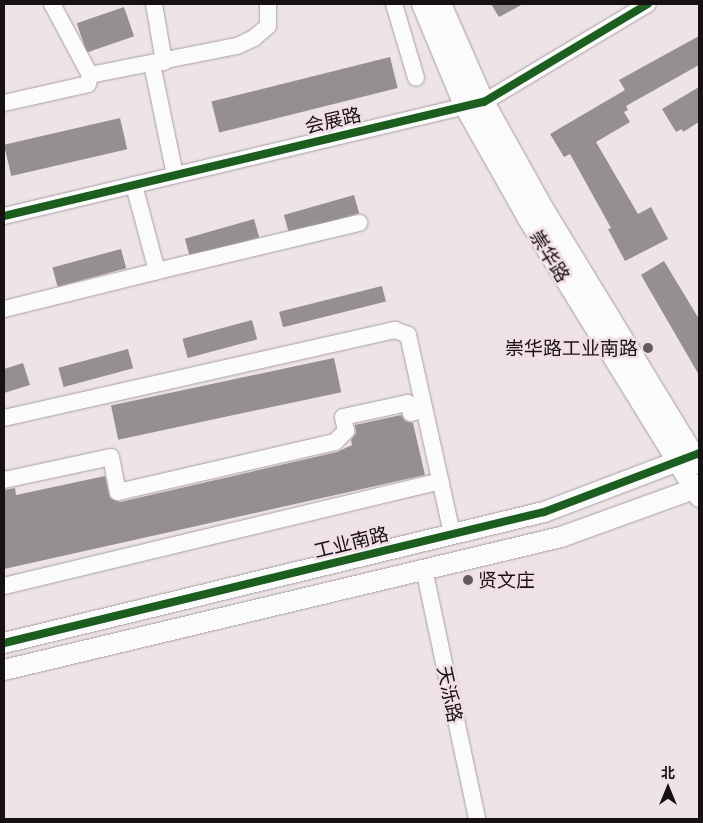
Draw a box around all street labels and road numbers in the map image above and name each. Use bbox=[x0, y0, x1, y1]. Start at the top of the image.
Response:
street label: 会展路 bbox=[303, 102, 363, 138]
street label: 崇华路 bbox=[525, 226, 575, 286]
street label: 工业南路 bbox=[311, 522, 391, 562]
street label: 天泺路 bbox=[433, 664, 467, 724]

